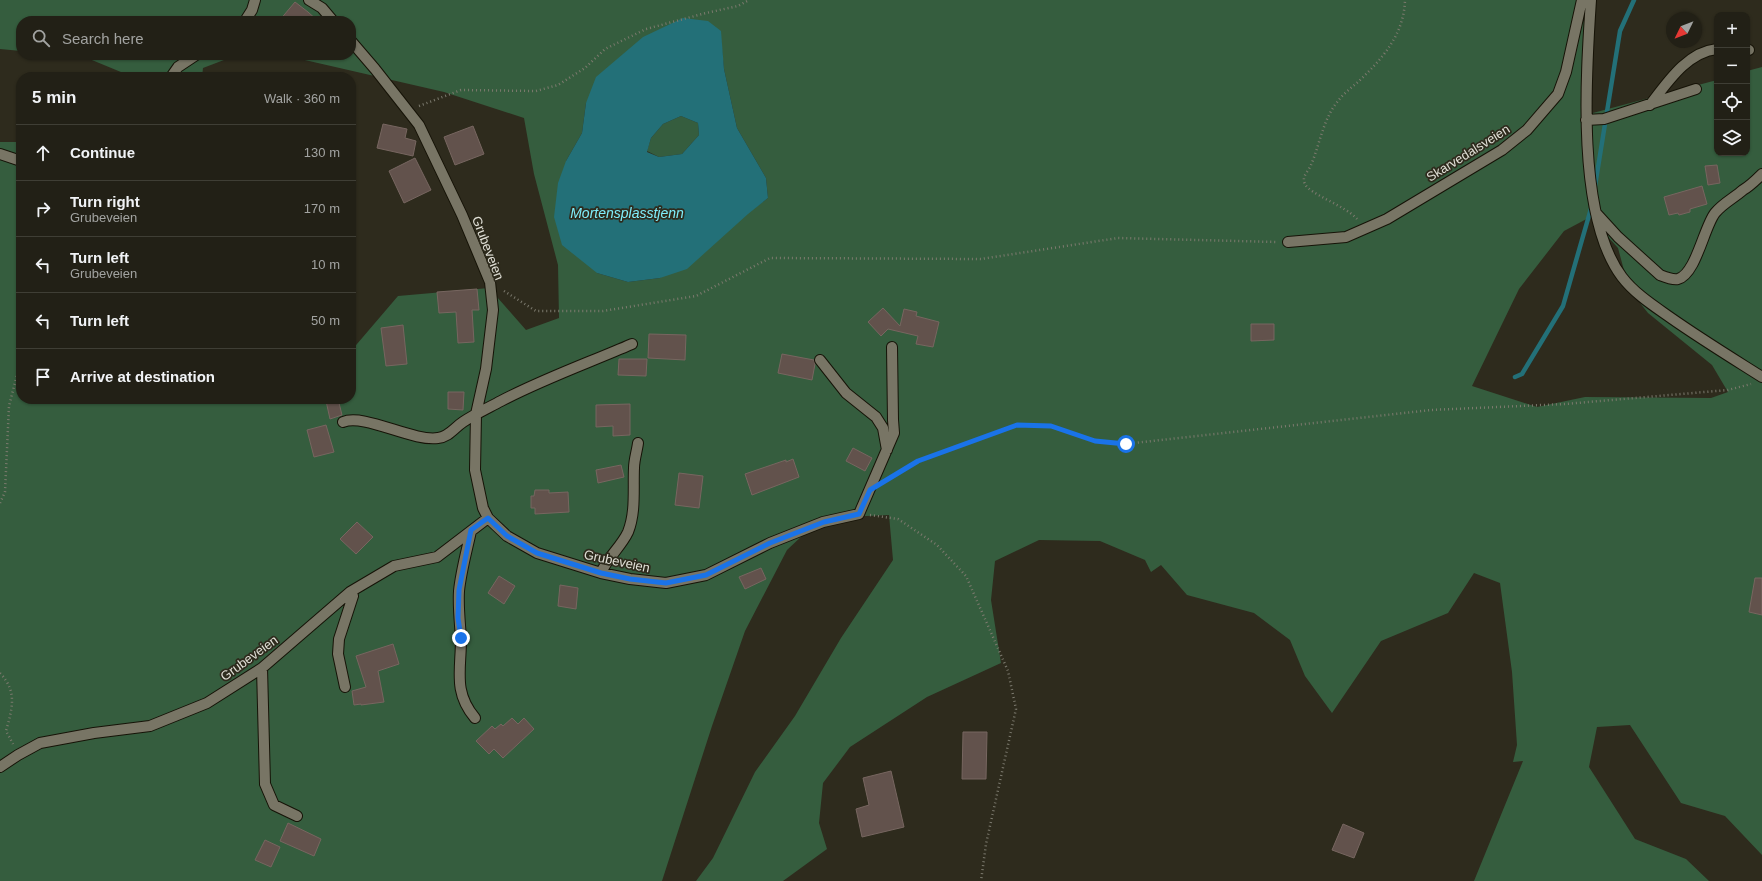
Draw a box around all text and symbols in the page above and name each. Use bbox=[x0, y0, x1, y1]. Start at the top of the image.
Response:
north arrow bbox=[1666, 12, 1702, 48]
map controls bbox=[1714, 12, 1750, 156]
button: + bbox=[1714, 12, 1750, 48]
search box bbox=[16, 16, 356, 60]
icon: search bbox=[30, 27, 52, 49]
text: Search here bbox=[62, 30, 144, 47]
button: − bbox=[1714, 48, 1750, 84]
button: locate bbox=[1714, 84, 1750, 120]
text: 5 min bbox=[32, 88, 76, 107]
text: Walk · 360 m bbox=[264, 91, 340, 106]
button: layers bbox=[1714, 120, 1750, 156]
street label: Skarvedalsveien bbox=[1424, 121, 1512, 185]
icon: ahead bbox=[32, 142, 54, 164]
text: Continue bbox=[70, 144, 135, 161]
text: 130 m bbox=[304, 145, 340, 160]
text: Turn right bbox=[70, 193, 140, 210]
icon: right bbox=[32, 198, 54, 220]
text: 170 m bbox=[304, 201, 340, 216]
water label: Mortensplasstjenn bbox=[570, 205, 684, 221]
text: Grubeveien bbox=[70, 210, 137, 225]
street label: Grubeveien bbox=[469, 214, 507, 282]
text: Turn left bbox=[70, 249, 129, 266]
icon: left bbox=[32, 254, 54, 276]
text: 10 m bbox=[311, 257, 340, 272]
text: Grubeveien bbox=[70, 266, 137, 281]
icon: left bbox=[32, 310, 54, 332]
text: Turn left bbox=[70, 312, 129, 329]
text: 50 m bbox=[311, 313, 340, 328]
icon: arrive bbox=[32, 366, 54, 388]
text: Arrive at destination bbox=[70, 368, 215, 385]
route start bbox=[1117, 435, 1135, 453]
street label: Grubeveien bbox=[583, 547, 651, 575]
route end bbox=[452, 629, 470, 647]
street label: Grubeveien bbox=[217, 632, 281, 684]

